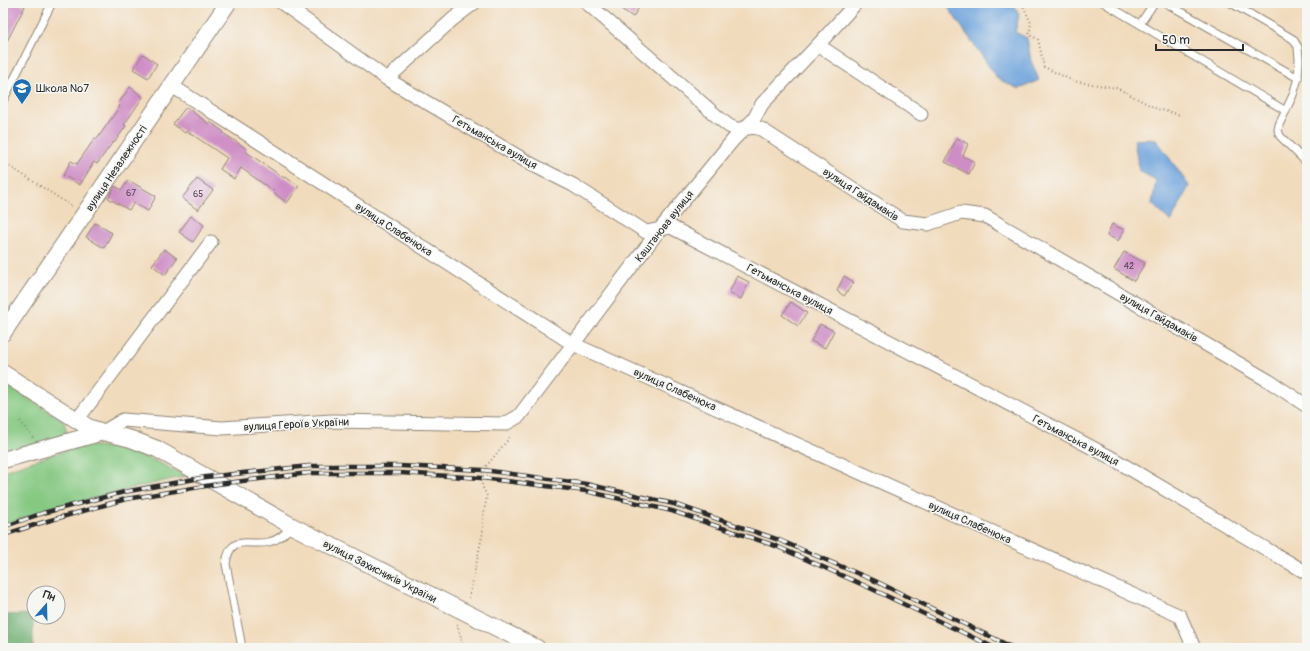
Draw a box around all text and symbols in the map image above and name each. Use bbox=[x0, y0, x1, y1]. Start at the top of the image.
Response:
scale bar bbox=[1156, 26, 1243, 52]
text: 50 m bbox=[1162, 33, 1190, 48]
school or university icon: Школа №7 bbox=[11, 77, 33, 105]
place label: Школа №7 bbox=[36, 82, 89, 95]
street label: Гетьманська вулиця bbox=[450, 113, 539, 172]
street label: вулиця Незалежності bbox=[83, 123, 150, 214]
street label: вулиця Гайдамаків bbox=[820, 165, 901, 224]
house number: 67 bbox=[126, 188, 136, 199]
street label: Каштанова вулиця bbox=[632, 188, 696, 265]
house number: 65 bbox=[193, 189, 203, 200]
street label: вулиця Слабенюка bbox=[353, 200, 435, 259]
street label: Гетьманська вулиця bbox=[744, 261, 835, 318]
house number: 42 bbox=[1124, 261, 1134, 272]
street label: вулиця Гайдамаків bbox=[1117, 290, 1200, 345]
street label: вулиця Слабенюка bbox=[631, 365, 718, 414]
street label: Гетьманська вулиця bbox=[1030, 412, 1121, 469]
street label: вулиця Героїв України bbox=[243, 415, 349, 434]
street label: вулиця Слабенюка bbox=[926, 498, 1013, 547]
street label: вулиця Захисників України bbox=[321, 537, 439, 606]
north arrow bbox=[26, 585, 66, 625]
text: Пн bbox=[41, 588, 58, 604]

